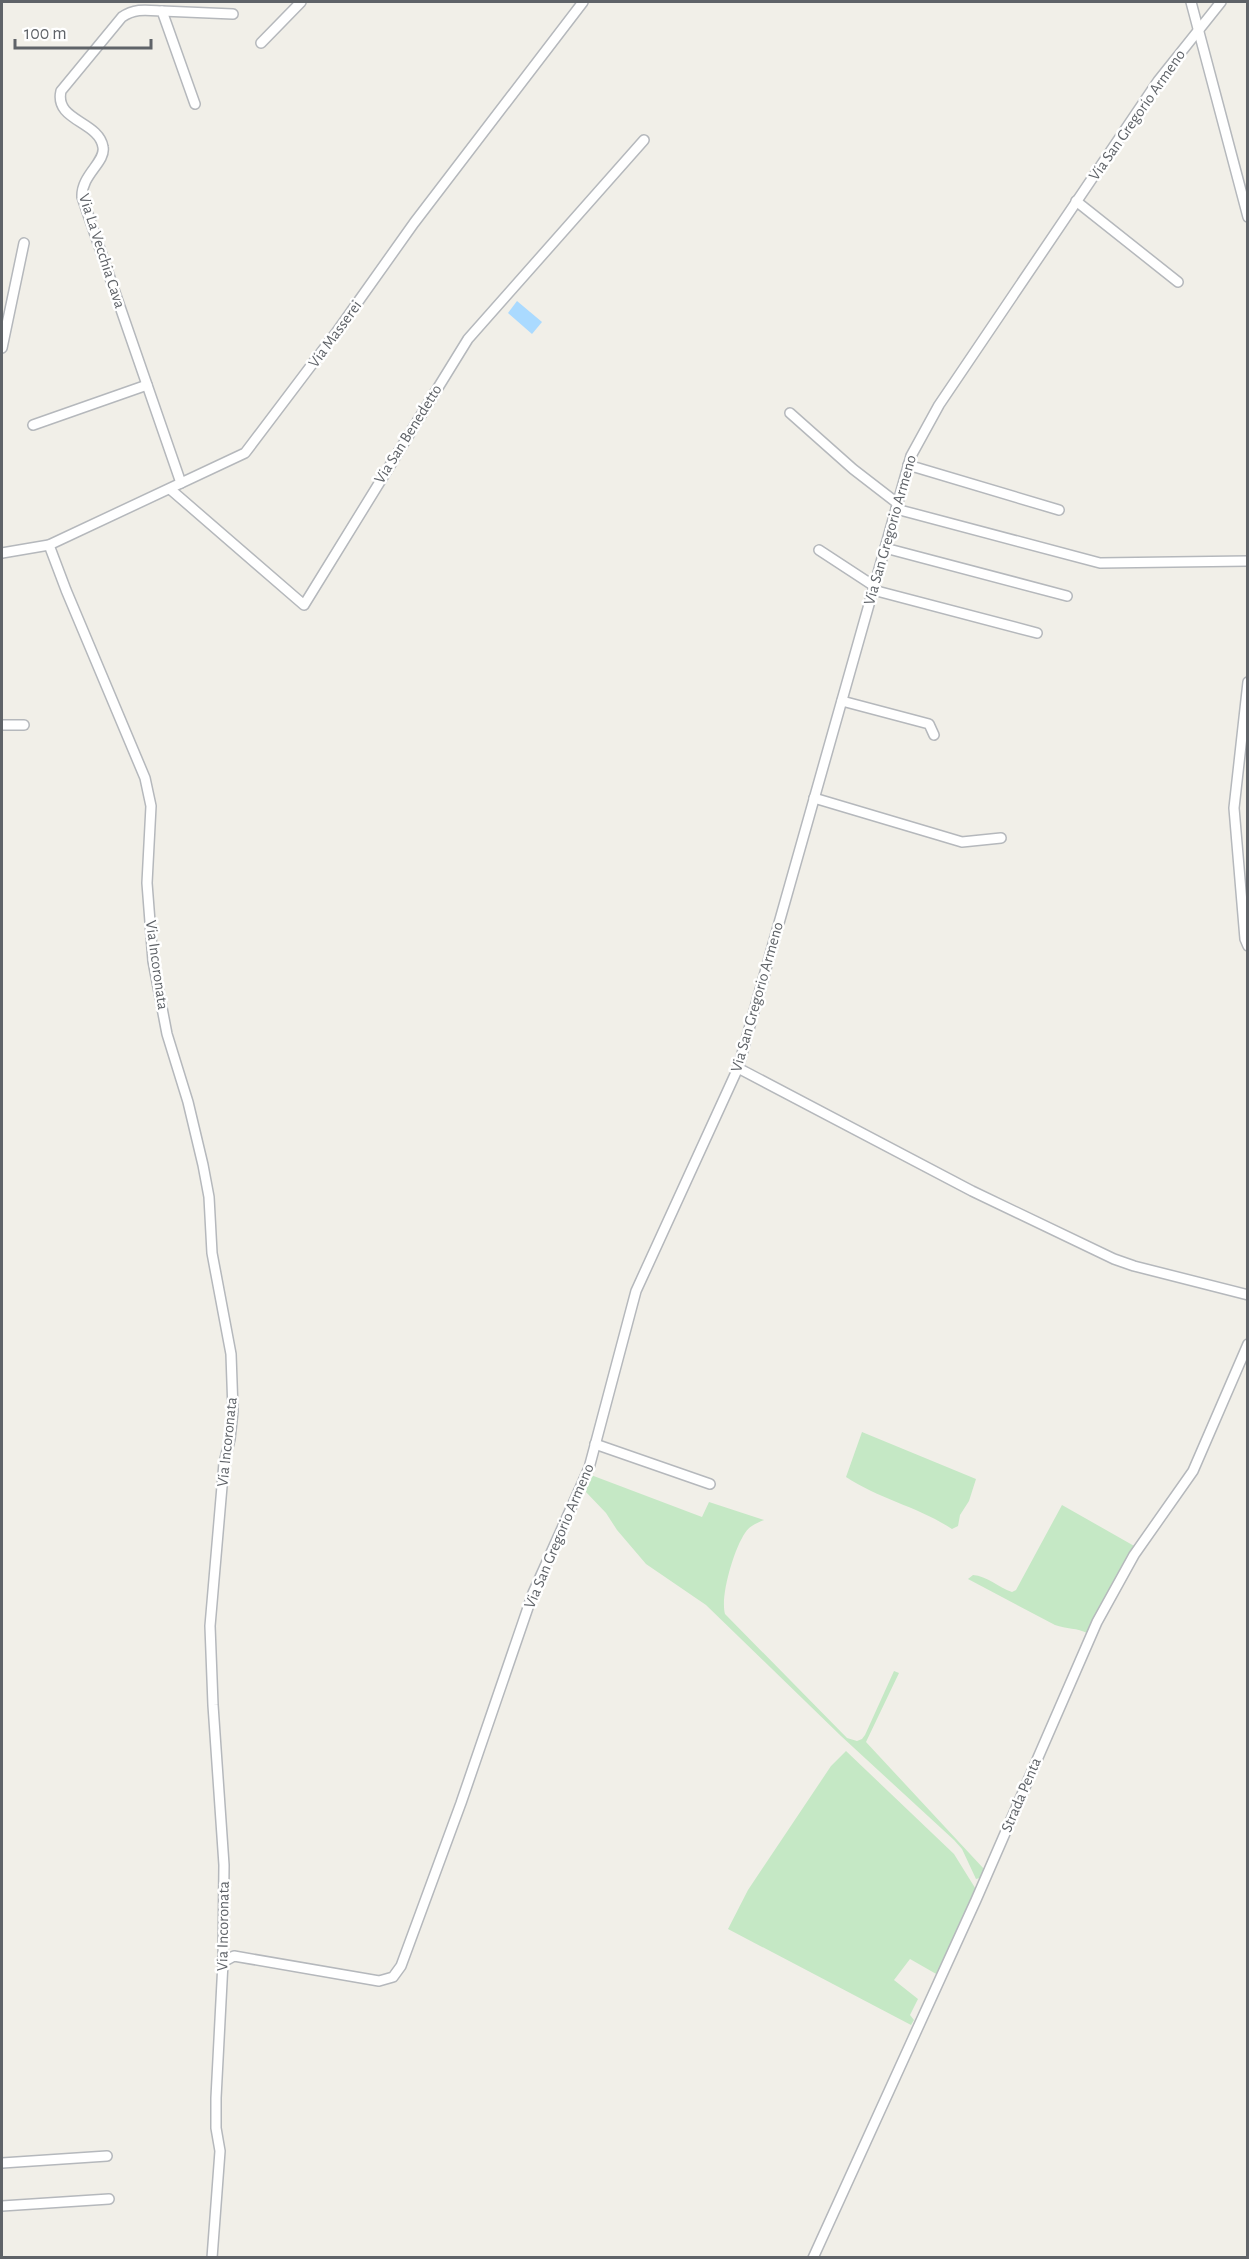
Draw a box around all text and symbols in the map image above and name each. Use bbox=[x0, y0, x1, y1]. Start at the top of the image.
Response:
scale bar bbox=[15, 12, 152, 50]
text: 100 m bbox=[24, 25, 67, 43]
street label: Via San Gregorio Armeno bbox=[1086, 47, 1188, 183]
street label: Via La Vecchia Cava bbox=[76, 192, 128, 310]
street label: Via Masserei bbox=[305, 298, 365, 370]
street label: Via San Benedetto bbox=[371, 382, 445, 486]
street label: Via San Gregorio Armeno bbox=[861, 453, 919, 607]
street label: Via Incoronata bbox=[143, 919, 171, 1011]
street label: Via San Gregorio Armeno bbox=[728, 920, 786, 1074]
street label: Via Incoronata bbox=[214, 1396, 240, 1488]
street label: Via San Gregorio Armeno bbox=[521, 1461, 597, 1611]
street label: Strada Penta bbox=[998, 1755, 1044, 1835]
street label: Via Incoronata bbox=[214, 1881, 232, 1971]

